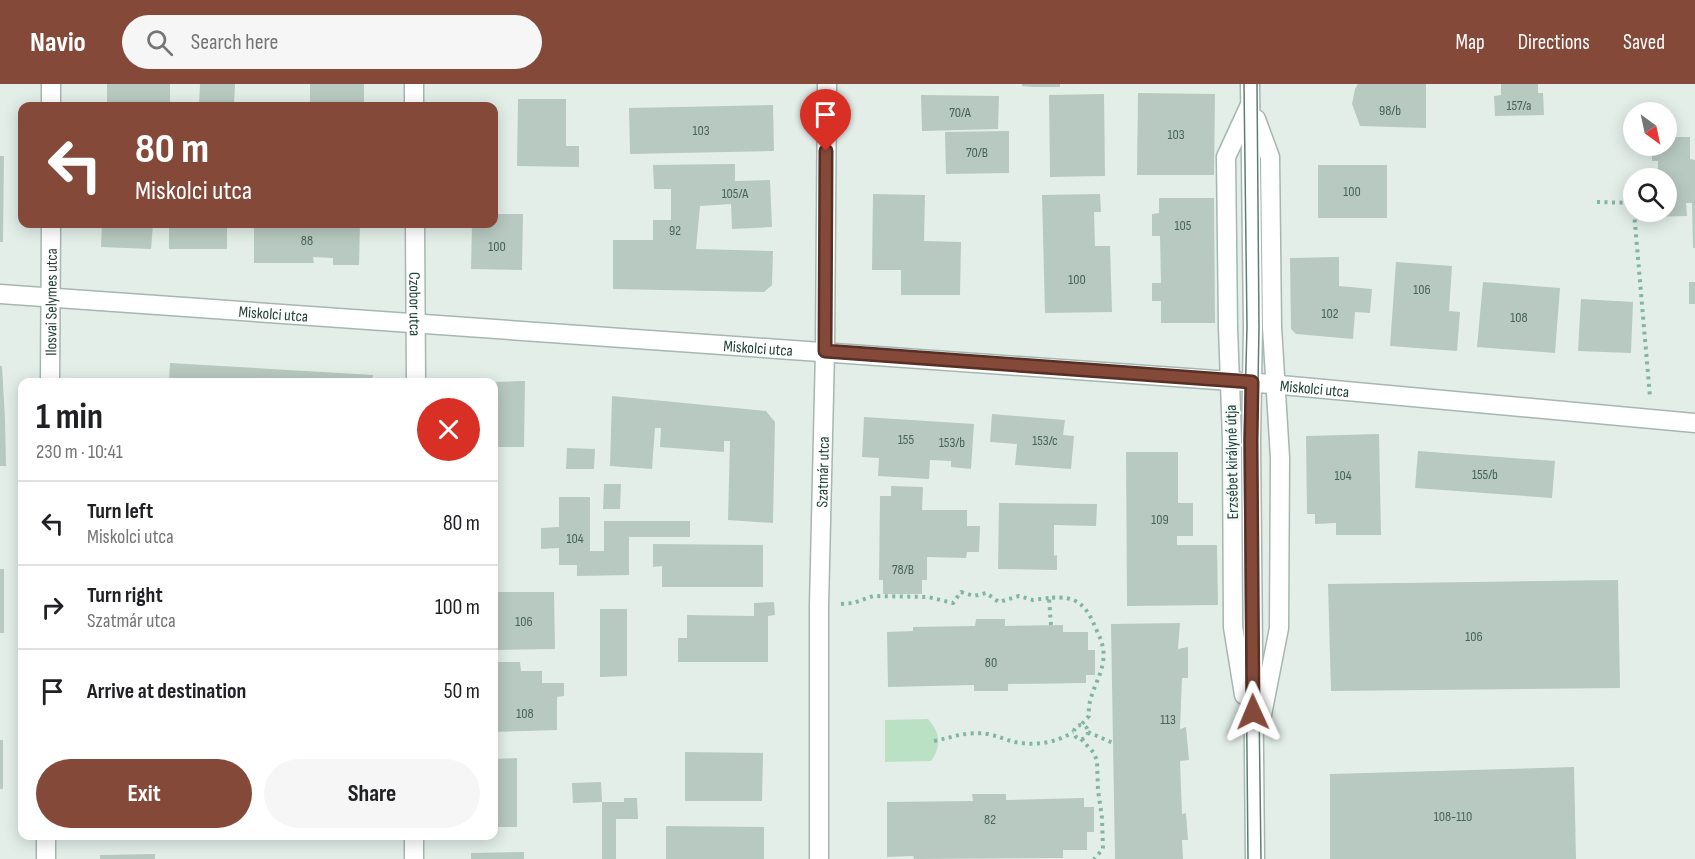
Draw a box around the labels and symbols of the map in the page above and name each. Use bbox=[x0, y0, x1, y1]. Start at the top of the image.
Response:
pin bbox=[800, 89, 851, 151]
house number: 157/a bbox=[1507, 97, 1531, 114]
house number: 98/b bbox=[1379, 102, 1401, 119]
north arrow bbox=[1623, 102, 1677, 156]
house number: 70/A bbox=[949, 104, 972, 121]
house number: 103 bbox=[692, 122, 710, 139]
house number: 103 bbox=[1167, 126, 1185, 143]
house number: 70/B bbox=[966, 144, 988, 161]
house number: 100 bbox=[1343, 183, 1361, 200]
house number: 105/A bbox=[722, 185, 749, 202]
house number: 105 bbox=[1175, 217, 1192, 234]
house number: 92 bbox=[669, 222, 681, 239]
house number: 88 bbox=[301, 232, 313, 249]
house number: 100 bbox=[488, 238, 506, 255]
street label: Ilosvai Selymes utca bbox=[42, 248, 62, 356]
house number: 100 bbox=[1068, 271, 1086, 288]
street label: Czobor utca bbox=[404, 272, 424, 336]
house number: 106 bbox=[1413, 281, 1431, 298]
street label: Miskolci utca bbox=[238, 303, 309, 327]
house number: 102 bbox=[1322, 305, 1339, 322]
house number: 108 bbox=[1510, 309, 1528, 326]
street label: Miskolci utca bbox=[723, 337, 793, 361]
street label: Miskolci utca bbox=[1279, 377, 1350, 402]
street label: Erzsébet királyné útja bbox=[1222, 404, 1243, 519]
house number: 155 bbox=[898, 431, 914, 448]
house number: 153/c bbox=[1032, 432, 1058, 449]
house number: 153/b bbox=[939, 434, 965, 451]
street label: Szatmár utca bbox=[813, 436, 834, 508]
house number: 155/b bbox=[1472, 466, 1498, 483]
house number: 104 bbox=[1335, 467, 1352, 484]
house number: 109 bbox=[1151, 511, 1169, 528]
house number: 104 bbox=[567, 530, 584, 547]
house number: 78/B bbox=[892, 561, 914, 578]
house number: 106 bbox=[515, 613, 533, 630]
house number: 106 bbox=[1465, 628, 1483, 645]
house number: 80 bbox=[985, 654, 997, 671]
position arrow bbox=[1221, 680, 1285, 744]
house number: 108 bbox=[516, 705, 534, 722]
house number: 113 bbox=[1160, 711, 1176, 728]
house number: 108-110 bbox=[1434, 808, 1472, 825]
house number: 82 bbox=[984, 811, 996, 828]

